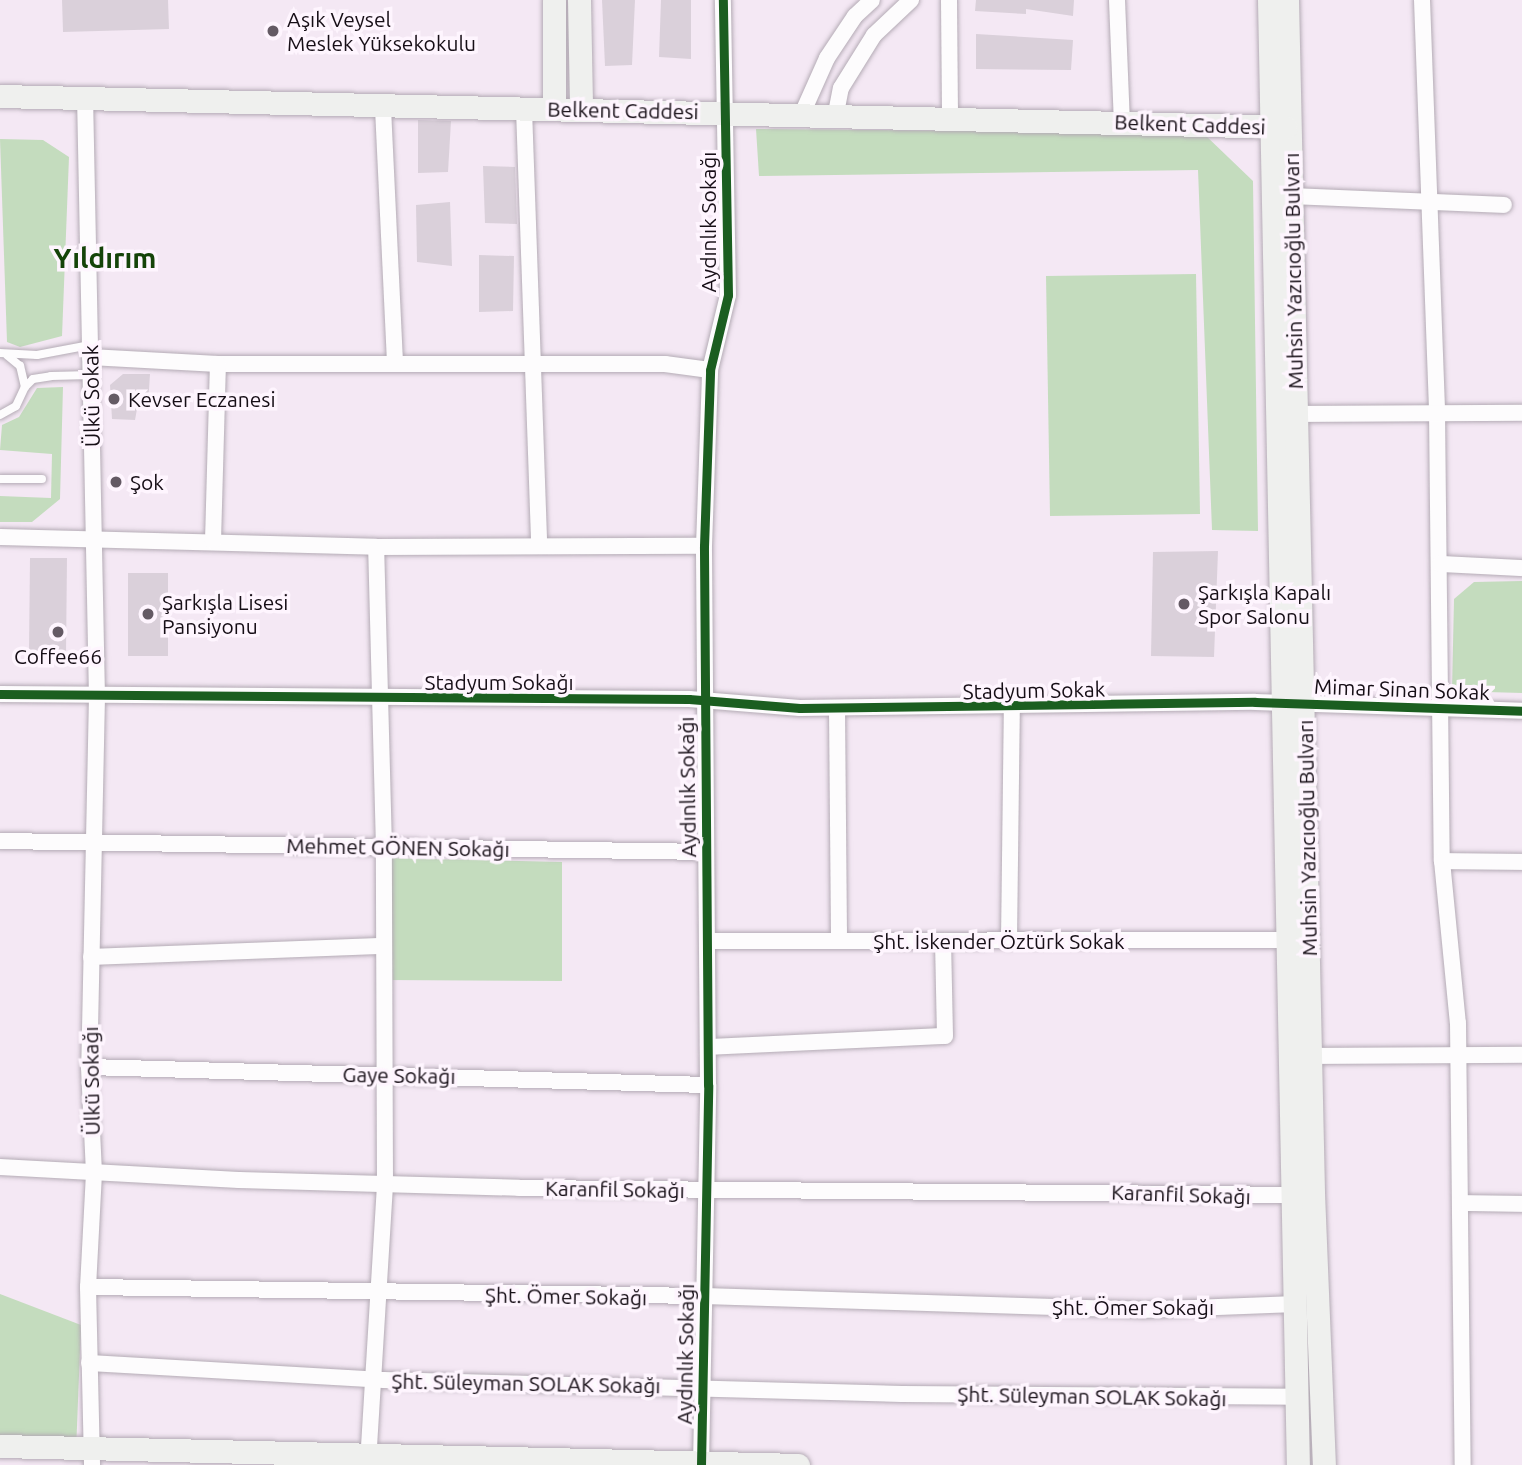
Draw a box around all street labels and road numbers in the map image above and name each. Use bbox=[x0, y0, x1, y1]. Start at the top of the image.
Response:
street label: Belkent Caddesi bbox=[547, 96, 699, 124]
street label: Belkent Caddesi bbox=[1114, 109, 1266, 139]
street label: Aydınlık Sokağı bbox=[695, 152, 721, 292]
street label: Muhsin Yazıcıoğlu Bulvarı bbox=[1278, 152, 1308, 390]
street label: Ülkü Sokak bbox=[78, 345, 104, 447]
street label: Stadyum Sokağı bbox=[424, 669, 574, 695]
street label: Mimar Sinan Sokak bbox=[1314, 673, 1490, 705]
street label: Stadyum Sokak bbox=[962, 676, 1106, 704]
street label: Aydınlık Sokağı bbox=[673, 716, 701, 858]
street label: Muhsin Yazıcıoğlu Bulvarı bbox=[1292, 719, 1322, 957]
street label: Mehmet GÖNEN Sokağı bbox=[286, 832, 510, 862]
street label: Şht. İskender Öztürk Sokak bbox=[873, 928, 1125, 954]
street label: Ülkü Sokağı bbox=[77, 1026, 105, 1136]
street label: Gaye Sokağı bbox=[342, 1061, 456, 1089]
street label: Karanfil Sokağı bbox=[545, 1175, 685, 1203]
street label: Karanfil Sokağı bbox=[1111, 1179, 1251, 1209]
street label: Şht. Ömer Sokağı bbox=[485, 1282, 647, 1310]
street label: Aydınlık Sokağı bbox=[671, 1283, 699, 1425]
street label: Şht. Ömer Sokağı bbox=[1052, 1294, 1214, 1320]
street label: Şht. Süleyman SOLAK Sokağı bbox=[391, 1368, 661, 1398]
street label: Şht. Süleyman SOLAK Sokağı bbox=[957, 1381, 1227, 1411]

